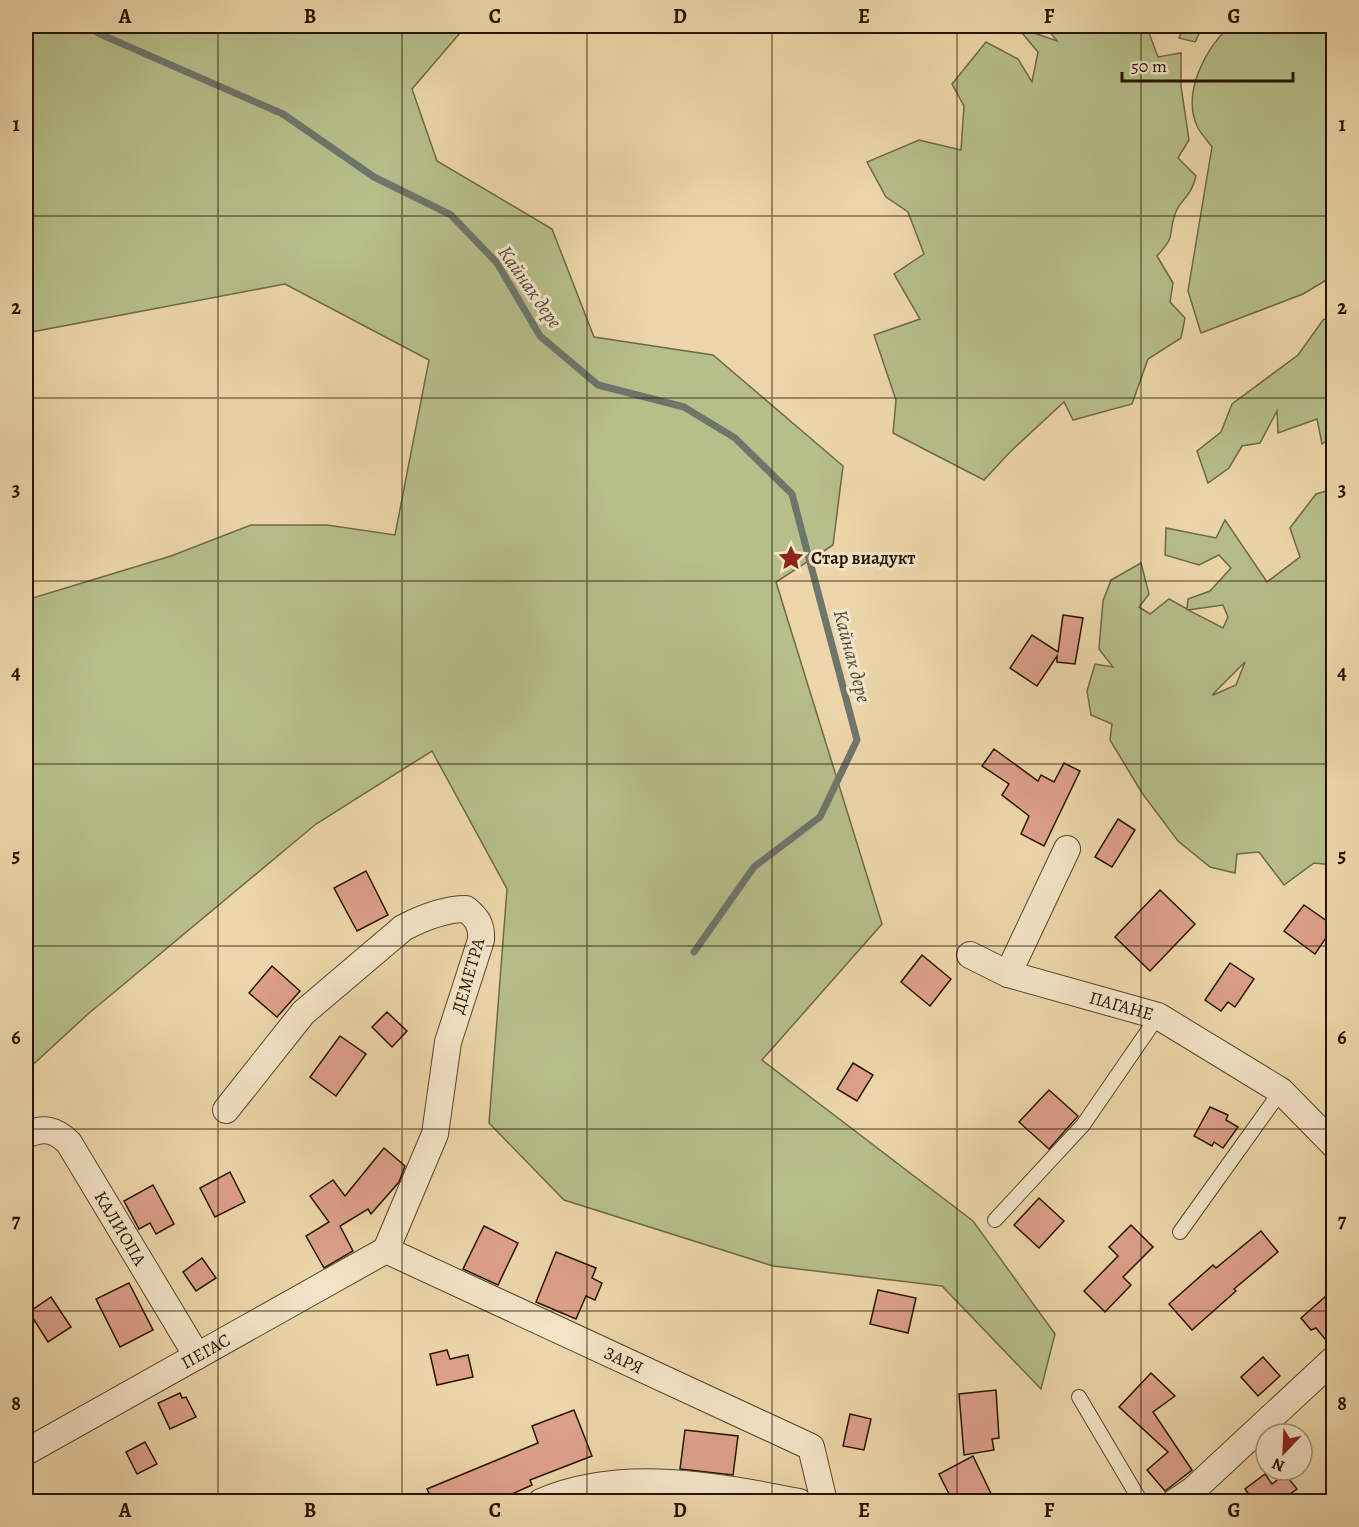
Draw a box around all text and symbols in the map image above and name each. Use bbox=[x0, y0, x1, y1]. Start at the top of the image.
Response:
text: A bbox=[118, 3, 132, 30]
text: B bbox=[304, 3, 316, 30]
text: C bbox=[489, 3, 501, 30]
text: D bbox=[673, 3, 687, 30]
text: E bbox=[858, 3, 870, 30]
text: F bbox=[1044, 3, 1055, 30]
text: G bbox=[1227, 3, 1241, 30]
scale bar bbox=[1122, 45, 1293, 83]
text: 50 m bbox=[1131, 54, 1167, 78]
text: 1 bbox=[12, 111, 20, 138]
text: 1 bbox=[1338, 111, 1346, 138]
water label: Кайнак дере bbox=[492, 240, 568, 334]
text: 2 bbox=[11, 294, 21, 321]
text: 2 bbox=[1337, 294, 1347, 321]
text: 3 bbox=[12, 476, 20, 503]
text: 3 bbox=[1338, 476, 1346, 503]
place icon: Стар виадукт bbox=[776, 543, 806, 573]
place label: Стар виадукт bbox=[811, 546, 916, 570]
water label: Кайнак дере bbox=[827, 607, 877, 705]
text: 4 bbox=[11, 659, 21, 686]
text: 4 bbox=[1337, 659, 1347, 686]
text: 5 bbox=[12, 842, 20, 869]
text: 5 bbox=[1338, 842, 1346, 869]
street label: ДЕМЕТРА bbox=[446, 935, 490, 1017]
street label: ПАГАНЕ bbox=[1087, 985, 1156, 1026]
text: 6 bbox=[11, 1024, 21, 1051]
text: 6 bbox=[1337, 1024, 1347, 1051]
street label: КАЛИОПА bbox=[89, 1187, 152, 1270]
text: 7 bbox=[12, 1207, 21, 1234]
text: 7 bbox=[1338, 1207, 1347, 1234]
street label: ПЕГАС bbox=[177, 1328, 235, 1375]
street label: ЗАРЯ bbox=[600, 1341, 647, 1380]
text: 8 bbox=[11, 1390, 21, 1417]
text: 8 bbox=[1337, 1390, 1347, 1417]
north arrow bbox=[1254, 1422, 1314, 1482]
text: N bbox=[1269, 1452, 1288, 1477]
text: A bbox=[118, 1497, 132, 1524]
text: B bbox=[304, 1497, 316, 1524]
text: C bbox=[489, 1497, 501, 1524]
text: D bbox=[673, 1497, 687, 1524]
text: E bbox=[858, 1497, 870, 1524]
text: F bbox=[1044, 1497, 1055, 1524]
text: G bbox=[1227, 1497, 1241, 1524]

